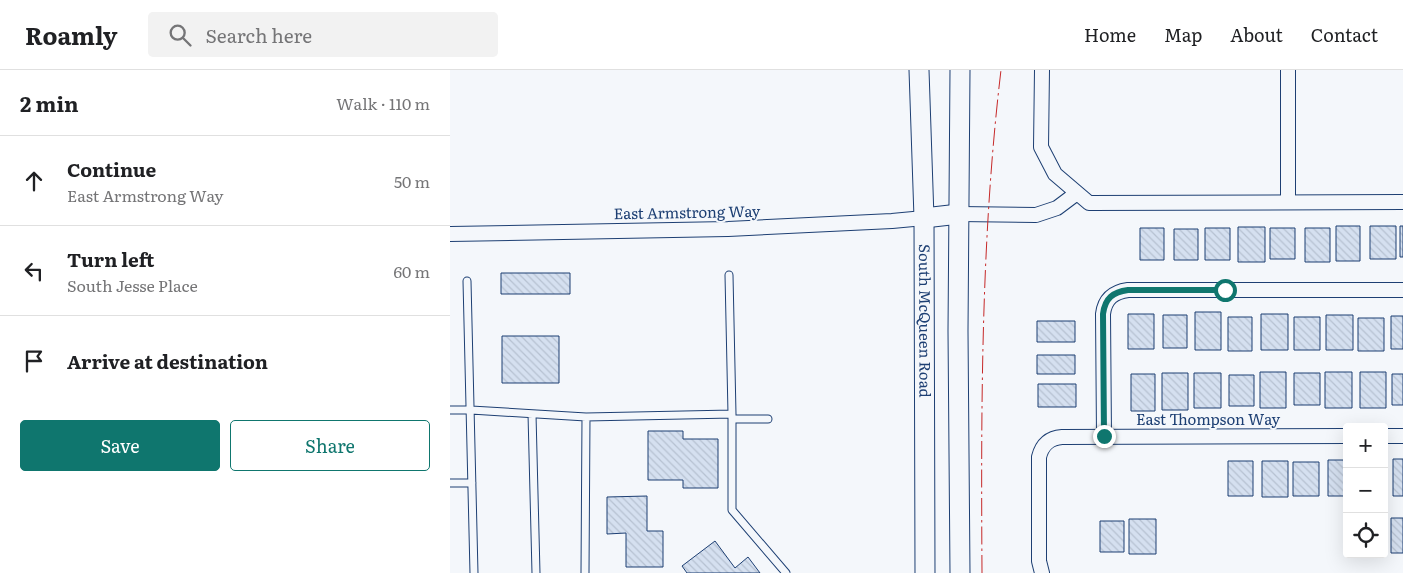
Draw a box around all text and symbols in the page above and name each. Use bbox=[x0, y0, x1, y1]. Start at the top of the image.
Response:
search box bbox=[148, 12, 498, 57]
text: Roamly bbox=[25, 17, 118, 52]
icon: search bbox=[166, 21, 194, 49]
text: Search here bbox=[206, 21, 312, 49]
text: Home bbox=[1084, 21, 1136, 48]
text: Map bbox=[1164, 21, 1202, 48]
text: About bbox=[1230, 21, 1283, 48]
text: Contact bbox=[1311, 21, 1378, 48]
text: 2 min bbox=[20, 87, 79, 118]
text: Walk · 110 m bbox=[336, 91, 430, 115]
text: Continue bbox=[67, 155, 156, 183]
icon: ahead bbox=[20, 167, 48, 195]
text: 50 m bbox=[394, 169, 430, 193]
text: East Armstrong Way bbox=[67, 183, 224, 207]
street label: East Armstrong Way bbox=[613, 199, 761, 224]
street label: South McQueen Road bbox=[914, 244, 938, 398]
text: Turn left bbox=[67, 245, 154, 273]
icon: left bbox=[20, 257, 48, 285]
text: 60 m bbox=[393, 259, 430, 283]
text: South Jesse Place bbox=[67, 273, 198, 297]
route start bbox=[1214, 279, 1237, 302]
icon: arrive bbox=[20, 347, 48, 375]
text: Arrive at destination bbox=[67, 347, 268, 375]
street label: East Thompson Way bbox=[1136, 407, 1280, 430]
button: Save bbox=[20, 420, 220, 471]
button: Share bbox=[230, 420, 430, 471]
map controls bbox=[1343, 423, 1388, 558]
button: + bbox=[1343, 423, 1388, 468]
route end bbox=[1093, 425, 1116, 448]
button: − bbox=[1343, 468, 1388, 513]
button: locate bbox=[1343, 513, 1388, 558]

